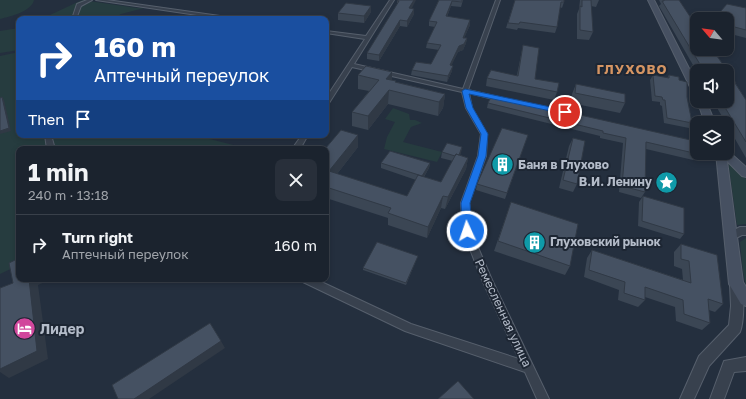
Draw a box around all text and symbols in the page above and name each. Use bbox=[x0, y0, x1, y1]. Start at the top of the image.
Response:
north arrow bbox=[690, 12, 734, 56]
map controls bbox=[690, 12, 734, 160]
text: 160 m bbox=[94, 30, 176, 63]
icon: right bbox=[28, 32, 80, 84]
district label: ГЛУХОВО bbox=[596, 61, 668, 77]
text: Аптечный переулок bbox=[94, 64, 269, 86]
button: sound bbox=[690, 64, 734, 108]
pin bbox=[548, 95, 582, 129]
icon: arrive bbox=[554, 101, 576, 123]
icon: arrive bbox=[72, 108, 94, 130]
text: Then bbox=[28, 110, 64, 128]
button: layers bbox=[690, 116, 734, 160]
building icon: Баня в Глухово bbox=[489, 152, 515, 178]
text: 1 min bbox=[28, 157, 88, 186]
place label: Баня в Глухово bbox=[518, 157, 609, 172]
button: close bbox=[275, 159, 317, 201]
place icon: В.И. Ленину bbox=[654, 169, 680, 195]
place label: В.И. Ленину bbox=[579, 174, 653, 189]
text: 240 m · 13:18 bbox=[28, 187, 109, 203]
position arrow bbox=[446, 210, 488, 252]
text: Turn right bbox=[62, 228, 133, 246]
building icon: Глуховский рынок bbox=[521, 229, 547, 255]
icon: right bbox=[28, 234, 50, 256]
place label: Глуховский рынок bbox=[550, 234, 661, 249]
text: 160 m bbox=[274, 236, 317, 254]
text: Аптечный переулок bbox=[62, 246, 189, 262]
street label: Ремесленная улица bbox=[472, 256, 535, 369]
hotel icon: Лидер bbox=[12, 316, 38, 342]
place label: Лидер bbox=[40, 320, 85, 337]

